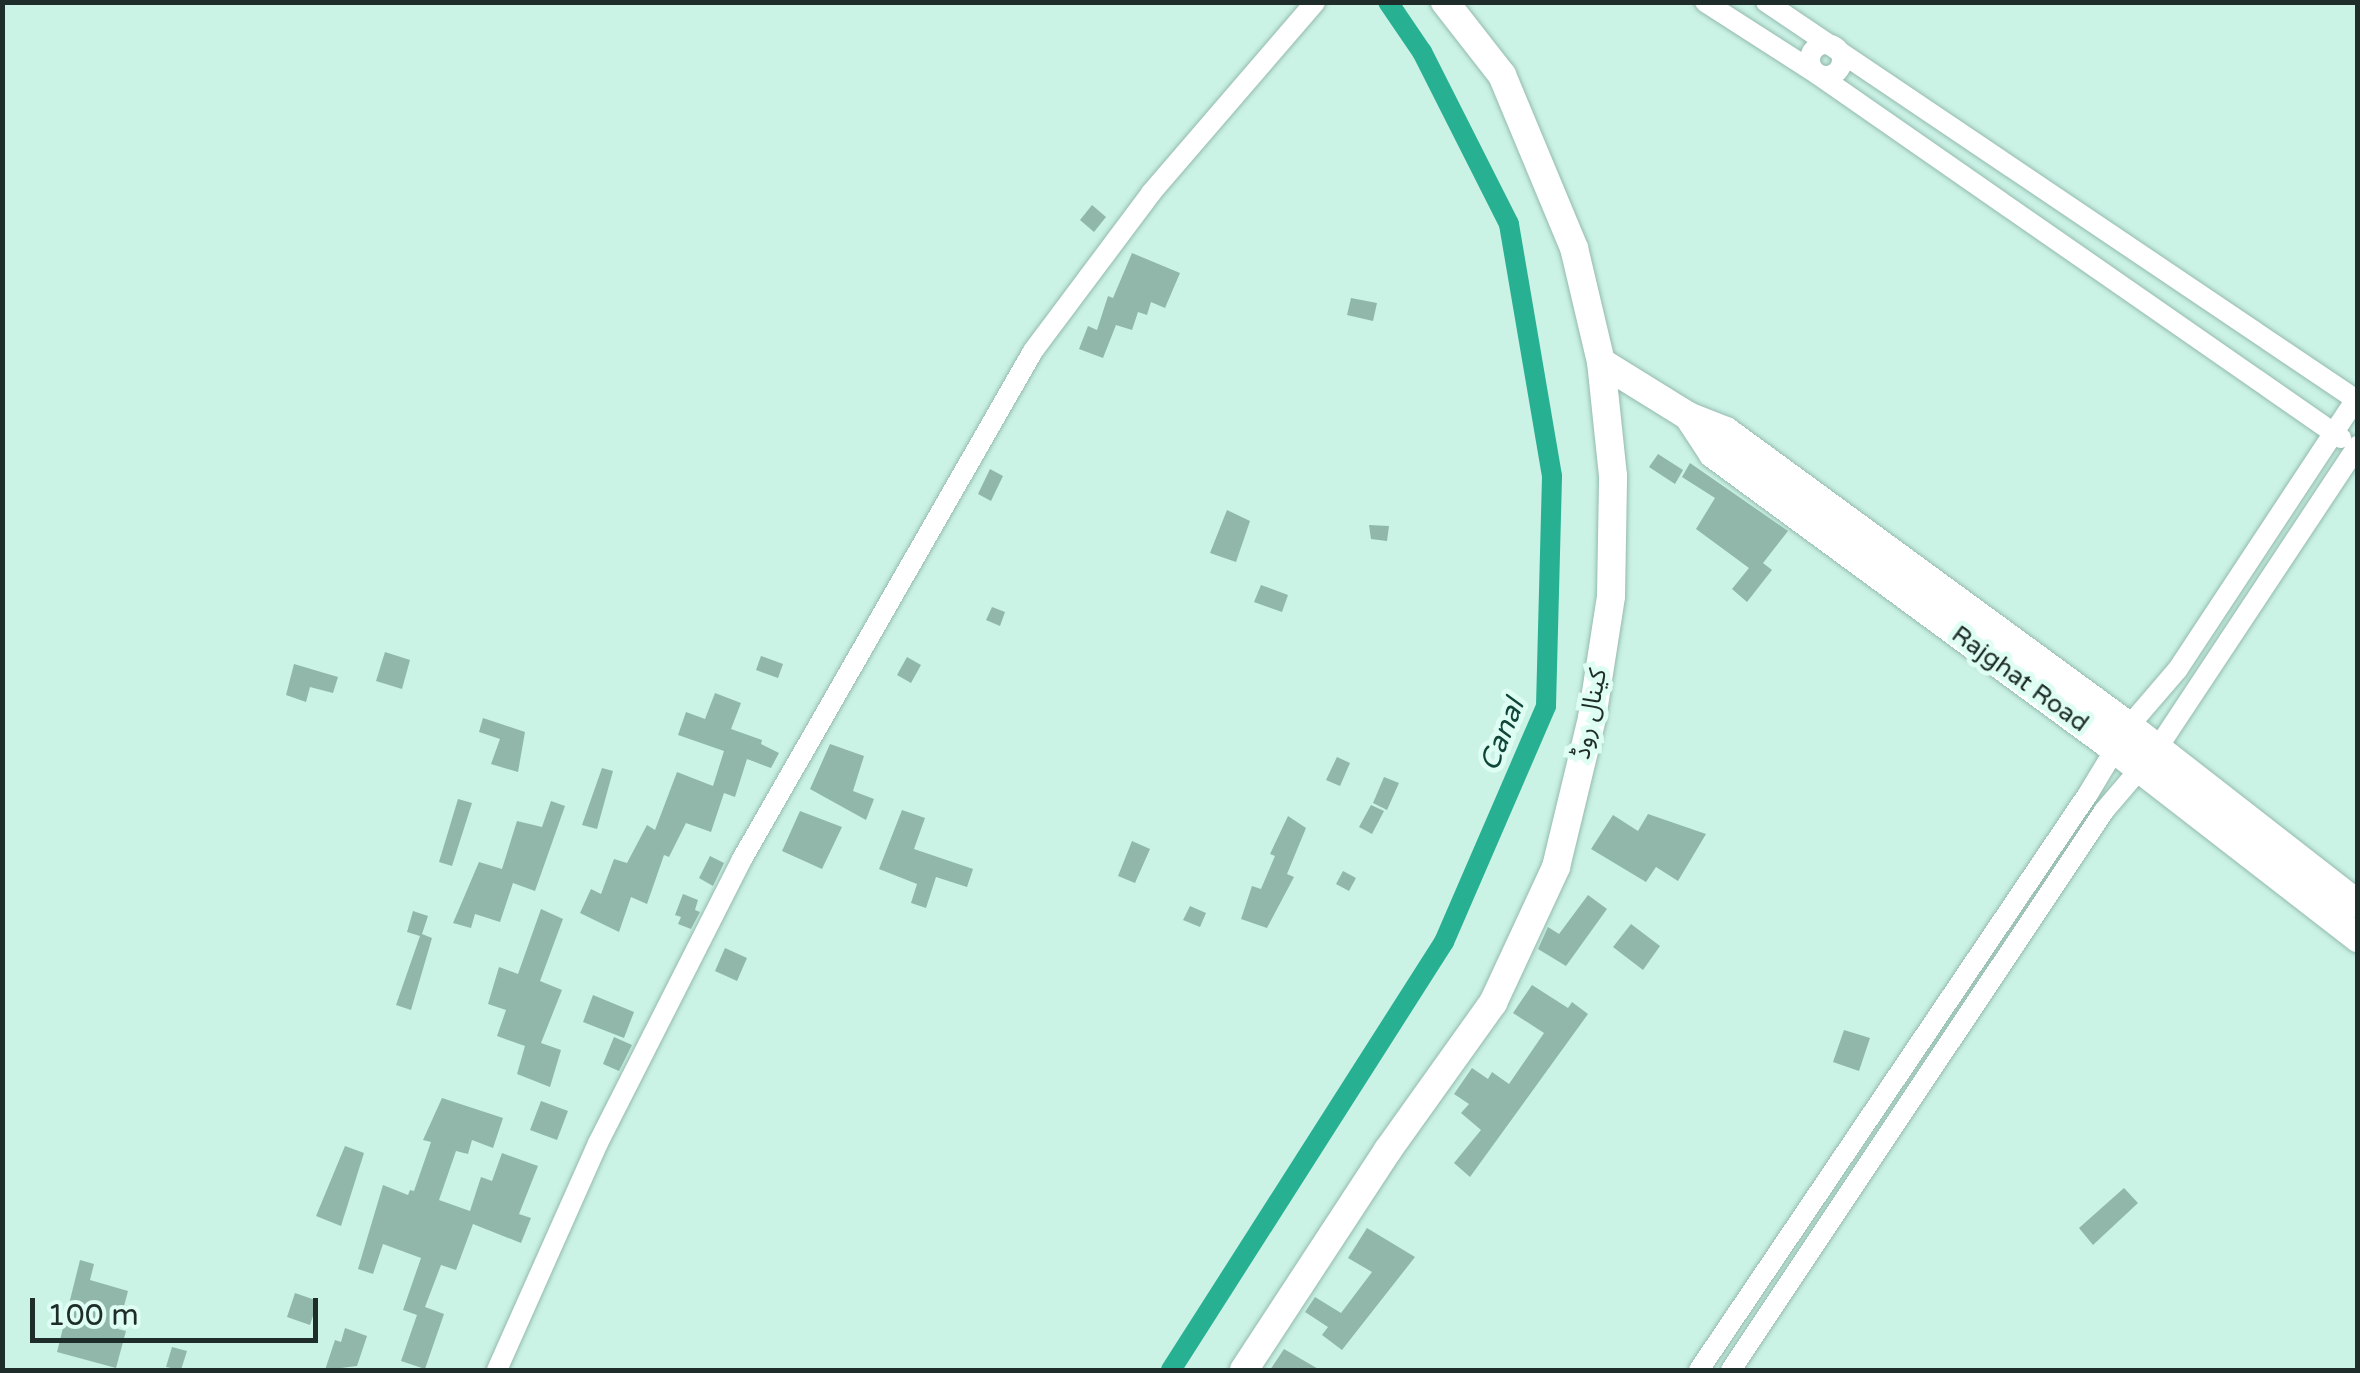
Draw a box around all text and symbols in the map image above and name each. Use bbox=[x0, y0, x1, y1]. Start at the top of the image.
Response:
street label: Rajghat Road bbox=[1946, 619, 2094, 739]
street label: کینال روڈ bbox=[1567, 666, 1613, 762]
water label: Canal bbox=[1472, 694, 1532, 776]
scale bar bbox=[35, 1278, 322, 1340]
text: 100 m bbox=[47, 1297, 139, 1334]

